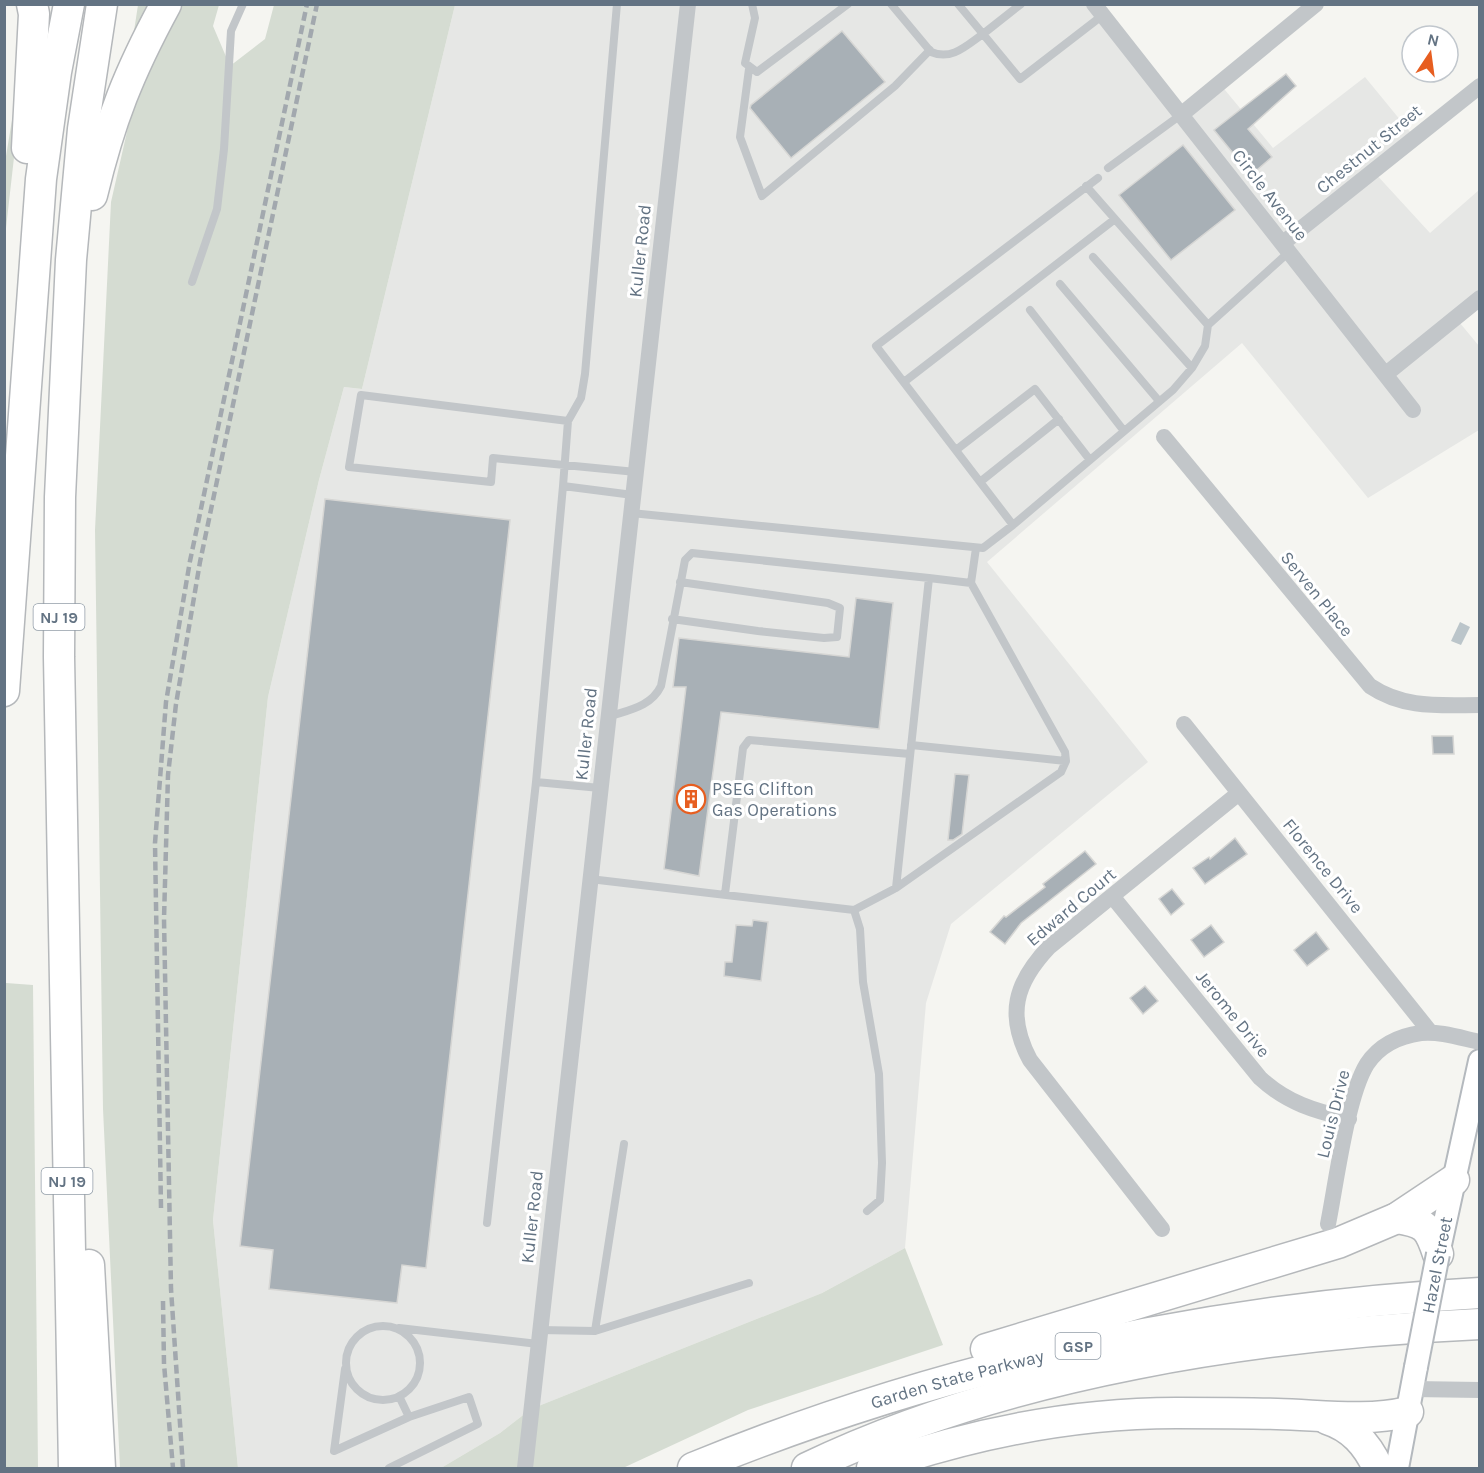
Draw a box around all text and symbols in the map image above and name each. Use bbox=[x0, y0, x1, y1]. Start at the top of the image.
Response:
north arrow bbox=[1400, 24, 1460, 84]
text: N bbox=[1426, 29, 1441, 50]
street label: Chestnut Street bbox=[1312, 100, 1426, 198]
street label: Circle Avenue bbox=[1227, 145, 1313, 245]
street label: Kuller Road bbox=[624, 203, 656, 299]
street label: Serven Place bbox=[1276, 547, 1358, 641]
road number: NJ 19 bbox=[34, 604, 84, 630]
street label: Kuller Road bbox=[570, 686, 602, 782]
place label: PSEG Clifton Gas Operations bbox=[712, 778, 837, 821]
building icon: PSEG Clifton Gas Operations bbox=[675, 783, 707, 815]
street label: Florence Drive bbox=[1278, 814, 1368, 918]
street label: Edward Court bbox=[1022, 863, 1120, 951]
street label: Jerome Drive bbox=[1191, 966, 1275, 1062]
street label: Louis Drive bbox=[1311, 1068, 1355, 1160]
road number: NJ 19 bbox=[42, 1168, 92, 1194]
street label: Kuller Road bbox=[516, 1169, 548, 1265]
street label: Hazel Street bbox=[1417, 1214, 1457, 1315]
road number: GSP bbox=[1056, 1333, 1100, 1359]
street label: Garden State Parkway bbox=[868, 1345, 1047, 1414]

